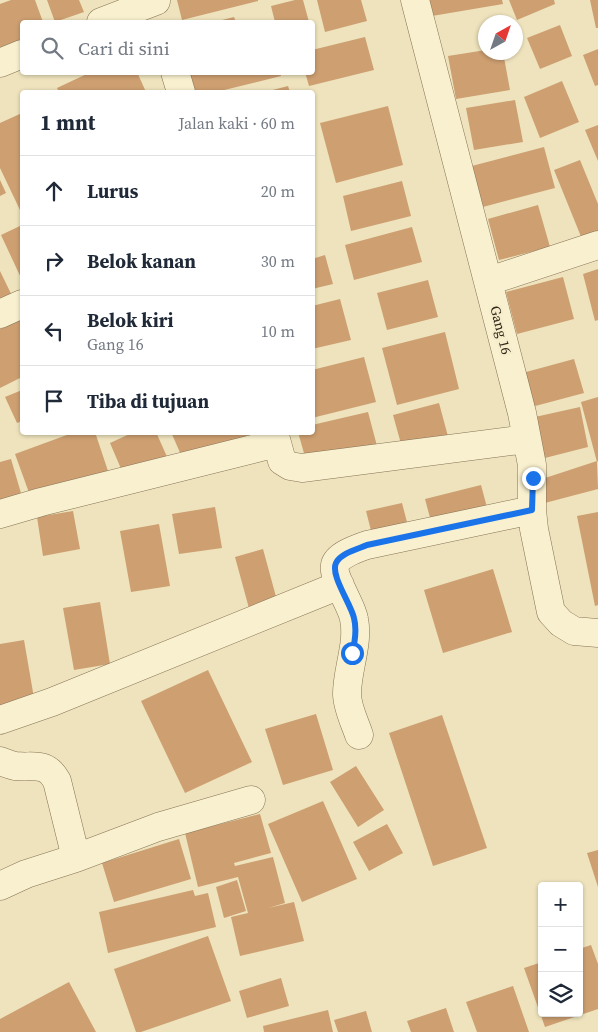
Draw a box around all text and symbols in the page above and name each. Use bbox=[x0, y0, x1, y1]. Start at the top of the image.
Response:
north arrow bbox=[478, 15, 523, 60]
search box bbox=[20, 20, 315, 75]
icon: search bbox=[38, 34, 66, 62]
text: Cari di sini bbox=[78, 35, 170, 61]
text: 1 mnt bbox=[40, 108, 95, 137]
text: Jalan kaki · 60 m bbox=[178, 112, 295, 134]
icon: ahead bbox=[40, 177, 68, 205]
text: Lurus bbox=[87, 178, 138, 204]
text: 20 m bbox=[261, 180, 295, 202]
icon: right bbox=[40, 247, 68, 275]
text: Belok kanan bbox=[87, 248, 196, 274]
text: 30 m bbox=[261, 250, 295, 272]
street label: Gang 16 bbox=[485, 304, 517, 356]
text: Belok kiri bbox=[87, 307, 174, 333]
icon: left bbox=[40, 317, 68, 345]
text: 10 m bbox=[261, 320, 295, 342]
text: Gang 16 bbox=[87, 333, 144, 355]
icon: arrive bbox=[40, 387, 68, 415]
text: Tiba di tujuan bbox=[87, 388, 209, 414]
route end bbox=[522, 467, 545, 490]
route start bbox=[341, 642, 364, 665]
map controls bbox=[538, 882, 583, 1017]
button: + bbox=[538, 882, 583, 927]
button: − bbox=[538, 927, 583, 972]
button: layers bbox=[538, 972, 583, 1017]

